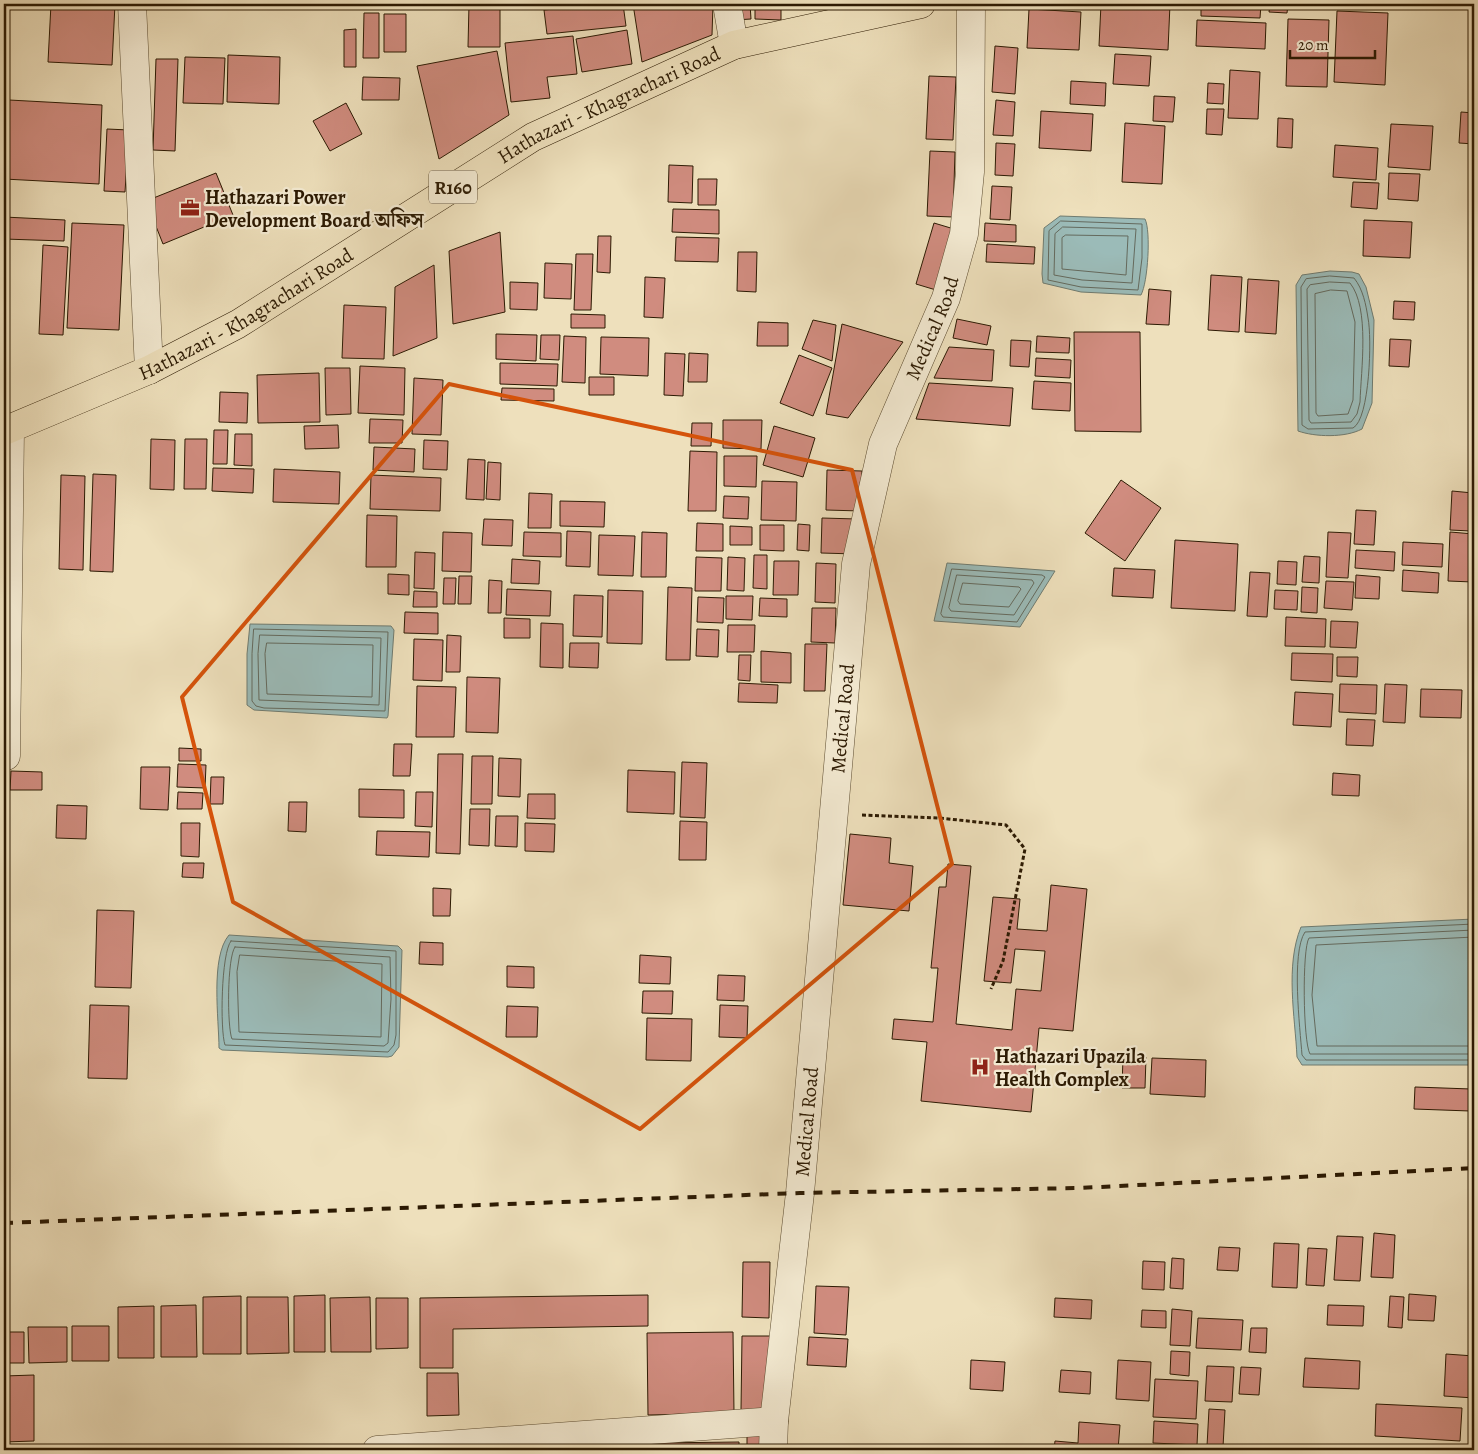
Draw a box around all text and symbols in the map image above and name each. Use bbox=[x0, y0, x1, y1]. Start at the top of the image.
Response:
scale bar bbox=[1290, 28, 1376, 60]
text: 20 m bbox=[1298, 35, 1329, 55]
street label: Hathazari - Khagrachari Road bbox=[492, 40, 725, 170]
road number: R160 bbox=[429, 170, 477, 203]
place label: Hathazari Power Development Board অফিস bbox=[205, 184, 425, 234]
office icon: Hathazari Power Development Board অফিস bbox=[179, 197, 201, 219]
street label: Hathazari - Khagrachari Road bbox=[134, 241, 358, 387]
street label: Medical Road bbox=[899, 273, 966, 384]
street label: Medical Road bbox=[824, 662, 861, 774]
place label: Hathazari Upazila Health Complex bbox=[995, 1043, 1146, 1093]
hospital icon: Hathazari Upazila Health Complex bbox=[969, 1056, 991, 1078]
street label: Medical Road bbox=[789, 1066, 825, 1178]

